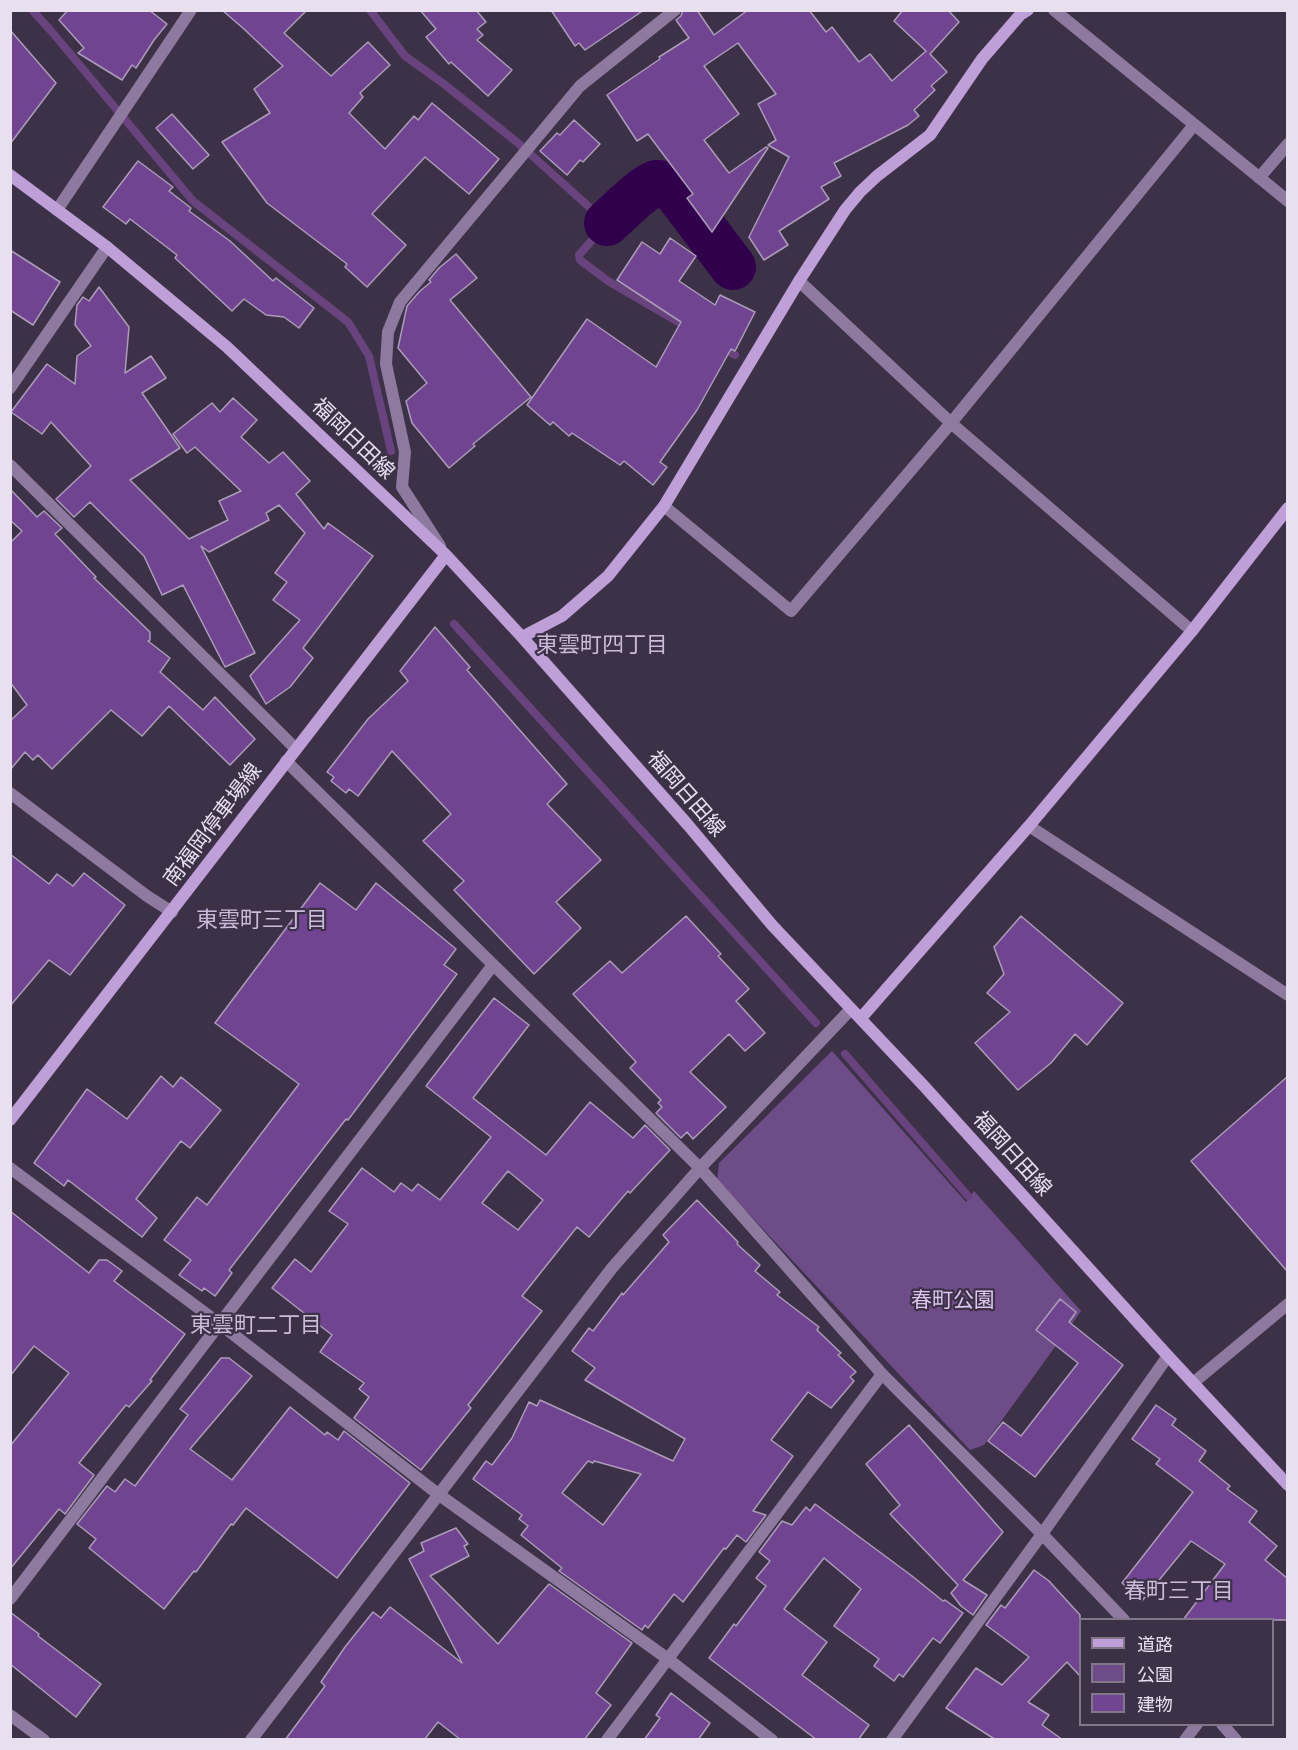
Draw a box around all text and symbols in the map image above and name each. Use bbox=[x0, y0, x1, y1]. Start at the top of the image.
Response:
street label: 福岡日田線 bbox=[306, 393, 400, 485]
district label: 東雲町四丁目 bbox=[536, 632, 668, 658]
street label: 福岡日田線 bbox=[642, 746, 730, 842]
street label: 南福岡停車場線 bbox=[159, 759, 267, 891]
district label: 東雲町三丁目 bbox=[196, 907, 328, 933]
street label: 福岡日田線 bbox=[968, 1107, 1056, 1201]
park label: 春町公園 bbox=[911, 1288, 995, 1314]
district label: 東雲町二丁目 bbox=[190, 1312, 322, 1338]
district label: 春町三丁目 bbox=[1124, 1578, 1234, 1604]
legend bbox=[1079, 1618, 1274, 1726]
text: 道路 bbox=[1137, 1637, 1173, 1655]
text: 公園 bbox=[1137, 1667, 1173, 1685]
text: 建物 bbox=[1137, 1697, 1173, 1715]

